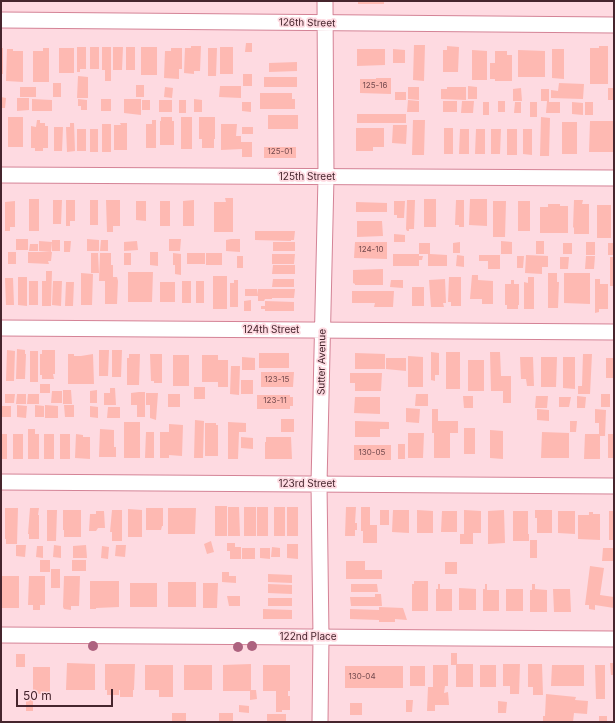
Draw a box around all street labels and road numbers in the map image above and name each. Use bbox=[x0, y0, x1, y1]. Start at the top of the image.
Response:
street label: 126th Street bbox=[279, 17, 335, 29]
street label: 125th Street bbox=[279, 171, 335, 183]
street label: 124th Street bbox=[243, 324, 299, 336]
street label: Sutter Avenue bbox=[315, 329, 329, 395]
street label: 123rd Street bbox=[278, 478, 336, 490]
street label: 122nd Place bbox=[279, 631, 337, 643]

